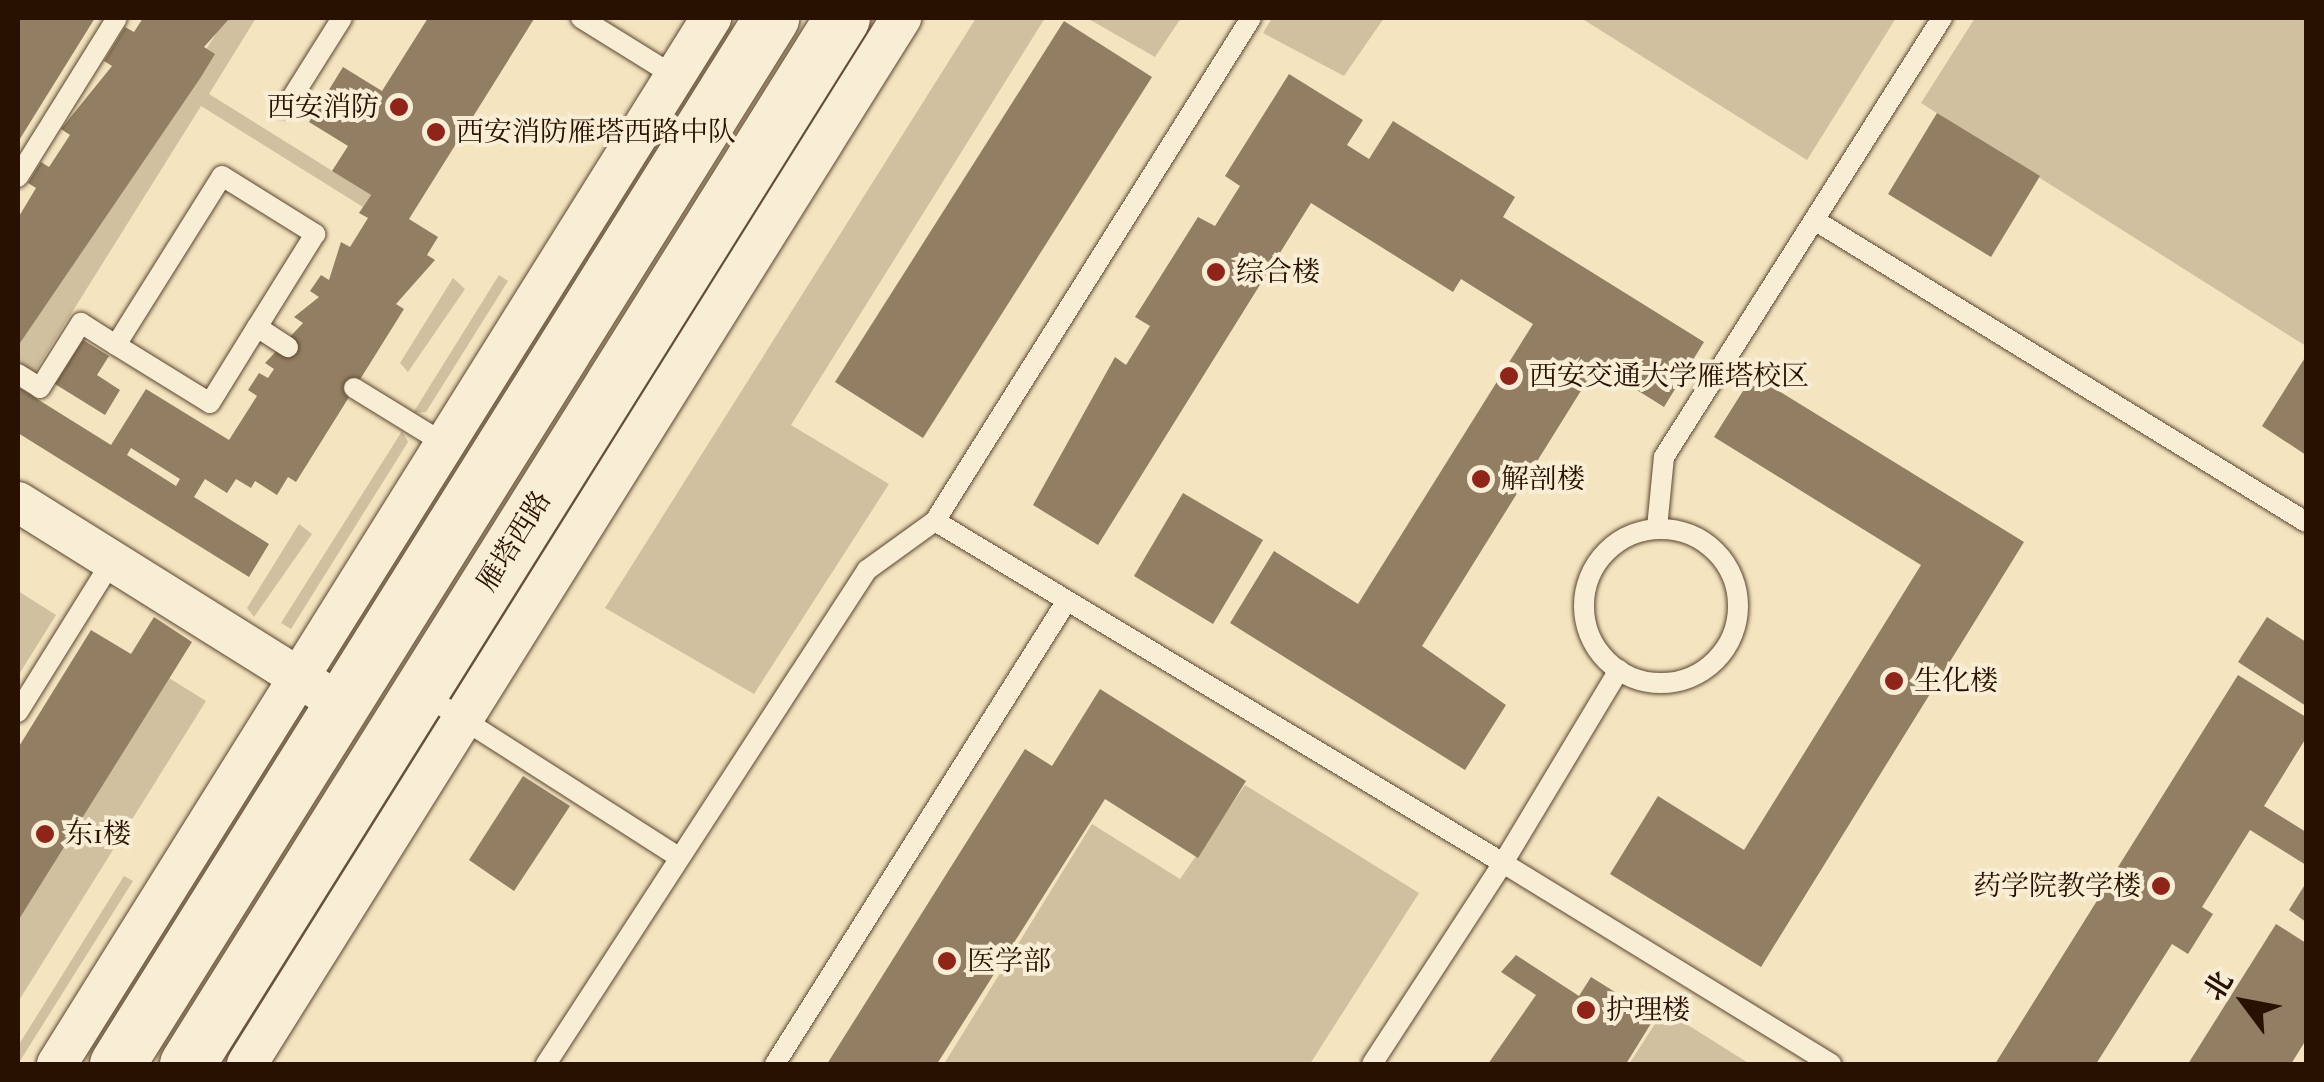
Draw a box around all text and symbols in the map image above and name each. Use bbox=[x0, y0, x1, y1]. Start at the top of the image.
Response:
place label: 西安消防 bbox=[267, 90, 379, 124]
marker: 西安消防 bbox=[388, 96, 410, 118]
place label: 西安消防雁塔西路中队 bbox=[456, 115, 736, 149]
marker: 西安消防雁塔西路中队 bbox=[425, 121, 447, 143]
place label: 综合楼 bbox=[1236, 255, 1320, 289]
marker: 综合楼 bbox=[1205, 261, 1227, 283]
place label: 西安交通大学雁塔校区 bbox=[1529, 359, 1809, 393]
marker: 西安交通大学雁塔校区 bbox=[1498, 365, 1520, 387]
place label: 解剖楼 bbox=[1501, 462, 1585, 496]
marker: 解剖楼 bbox=[1470, 468, 1492, 490]
street label: 雁塔西路 bbox=[470, 485, 558, 597]
place label: 生化楼 bbox=[1914, 664, 1998, 698]
marker: 生化楼 bbox=[1883, 670, 1905, 692]
place label: 东1楼 bbox=[65, 817, 131, 851]
marker: 东1楼 bbox=[34, 823, 56, 845]
place label: 药学院教学楼 bbox=[1973, 869, 2141, 903]
marker: 药学院教学楼 bbox=[2150, 875, 2172, 897]
place label: 医学部 bbox=[967, 944, 1051, 978]
marker: 医学部 bbox=[936, 950, 958, 972]
north arrow bbox=[2194, 952, 2294, 1052]
text: 北 bbox=[2197, 965, 2240, 1006]
place label: 护理楼 bbox=[1606, 993, 1690, 1027]
marker: 护理楼 bbox=[1575, 999, 1597, 1021]

